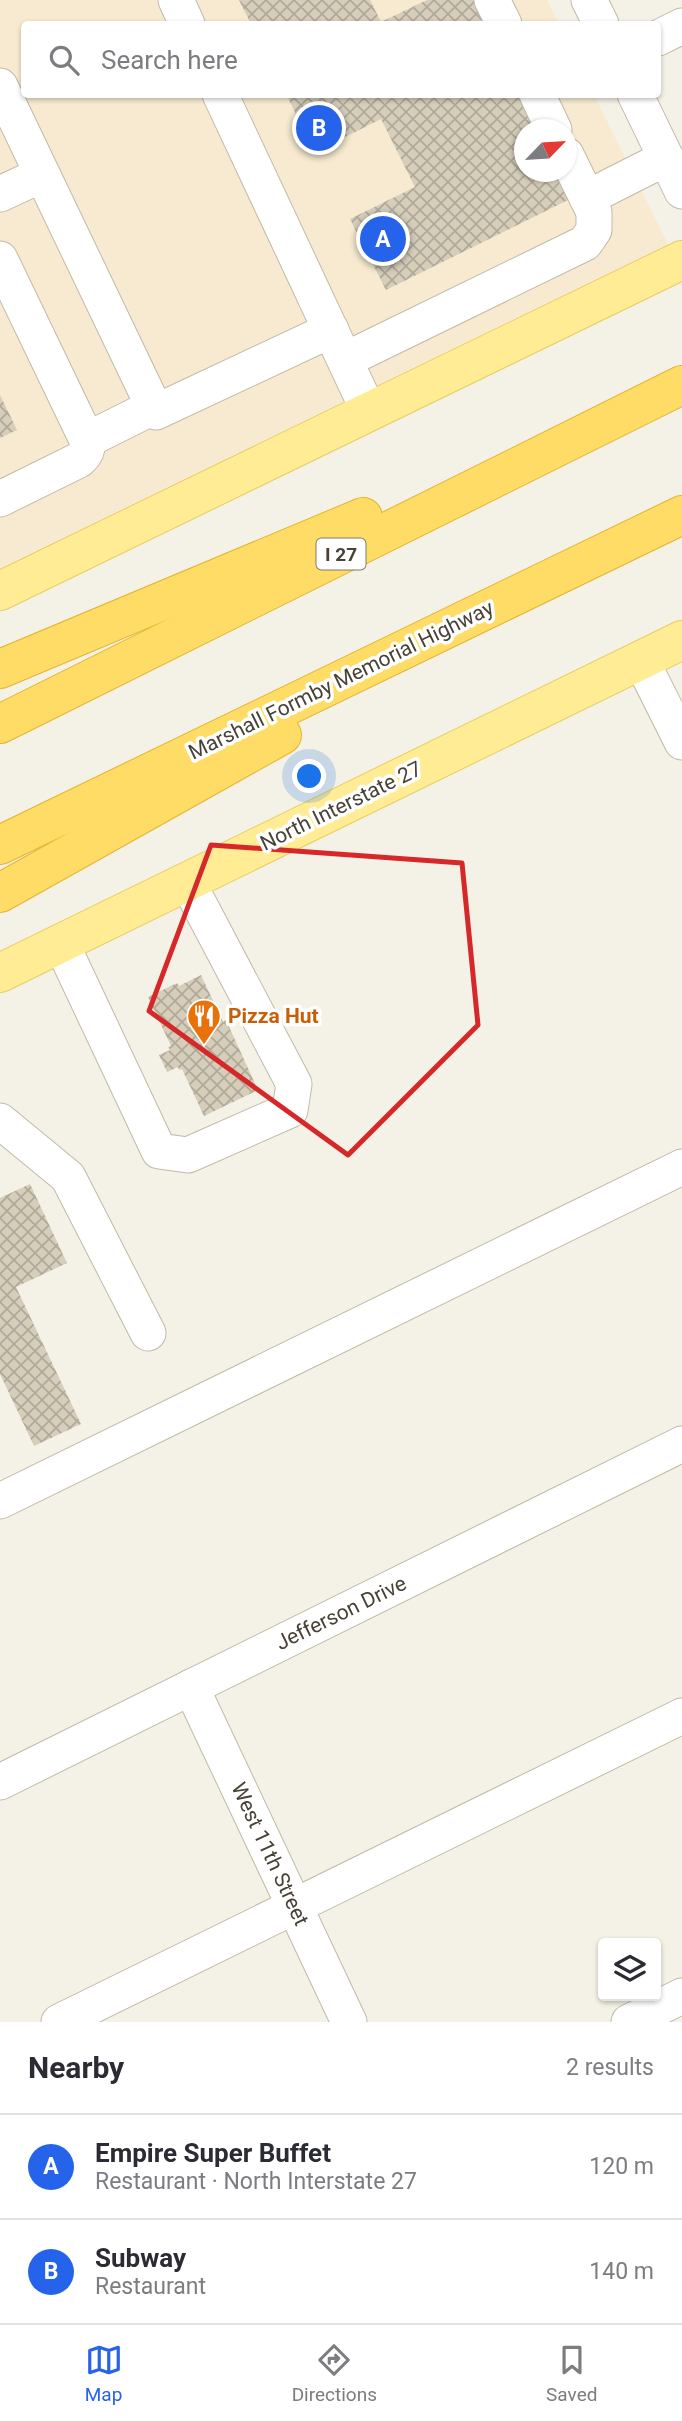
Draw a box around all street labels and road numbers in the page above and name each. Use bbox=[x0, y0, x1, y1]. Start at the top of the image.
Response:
road number: I 27 bbox=[316, 538, 366, 569]
street label: Marshall Formby Memorial Highway bbox=[185, 596, 497, 764]
street label: North Interstate 27 bbox=[256, 757, 426, 855]
street label: Jefferson Drive bbox=[272, 1571, 410, 1655]
street label: West 11th Street bbox=[226, 1779, 314, 1929]

